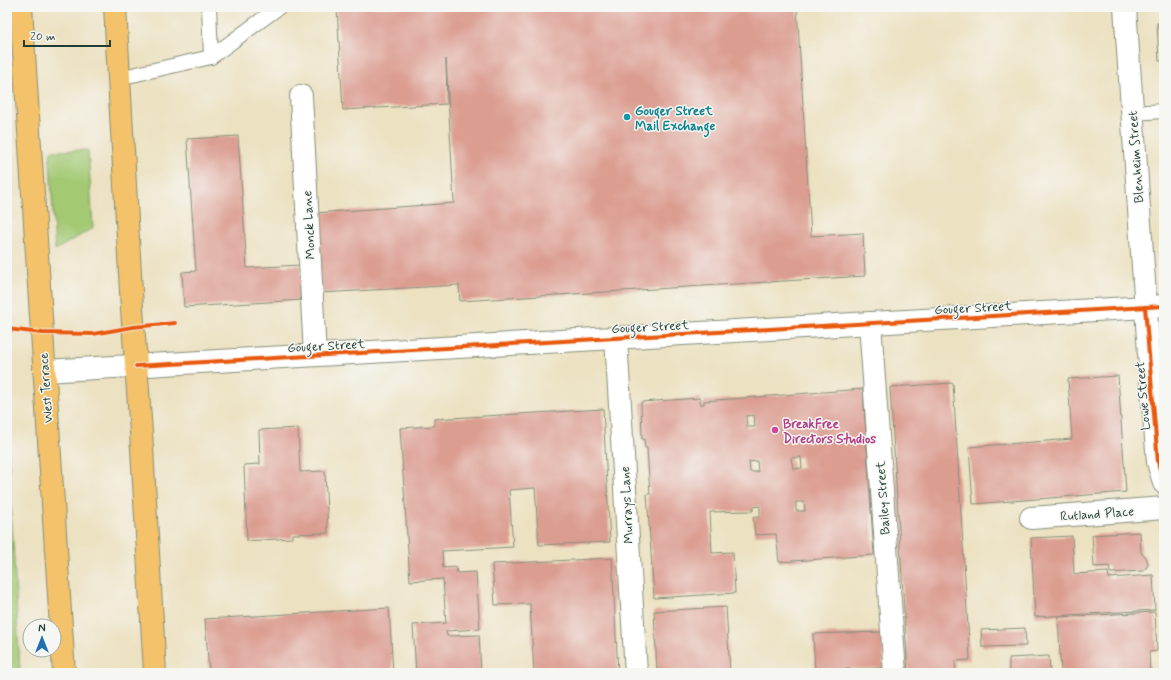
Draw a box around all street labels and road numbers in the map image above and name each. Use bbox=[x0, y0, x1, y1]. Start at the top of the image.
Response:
street label: Blenheim Street bbox=[1125, 110, 1148, 204]
street label: Monck Lane bbox=[299, 190, 320, 260]
street label: Gouger Street bbox=[934, 298, 1013, 321]
street label: Gouger Street bbox=[611, 317, 690, 340]
street label: Gouger Street bbox=[287, 336, 366, 359]
street label: West Terrace bbox=[36, 352, 57, 424]
street label: Lowe Street bbox=[1132, 361, 1155, 431]
street label: Bailey Street bbox=[872, 460, 895, 535]
street label: Murrays Lane bbox=[617, 466, 638, 544]
street label: Rutland Place bbox=[1060, 503, 1135, 526]

